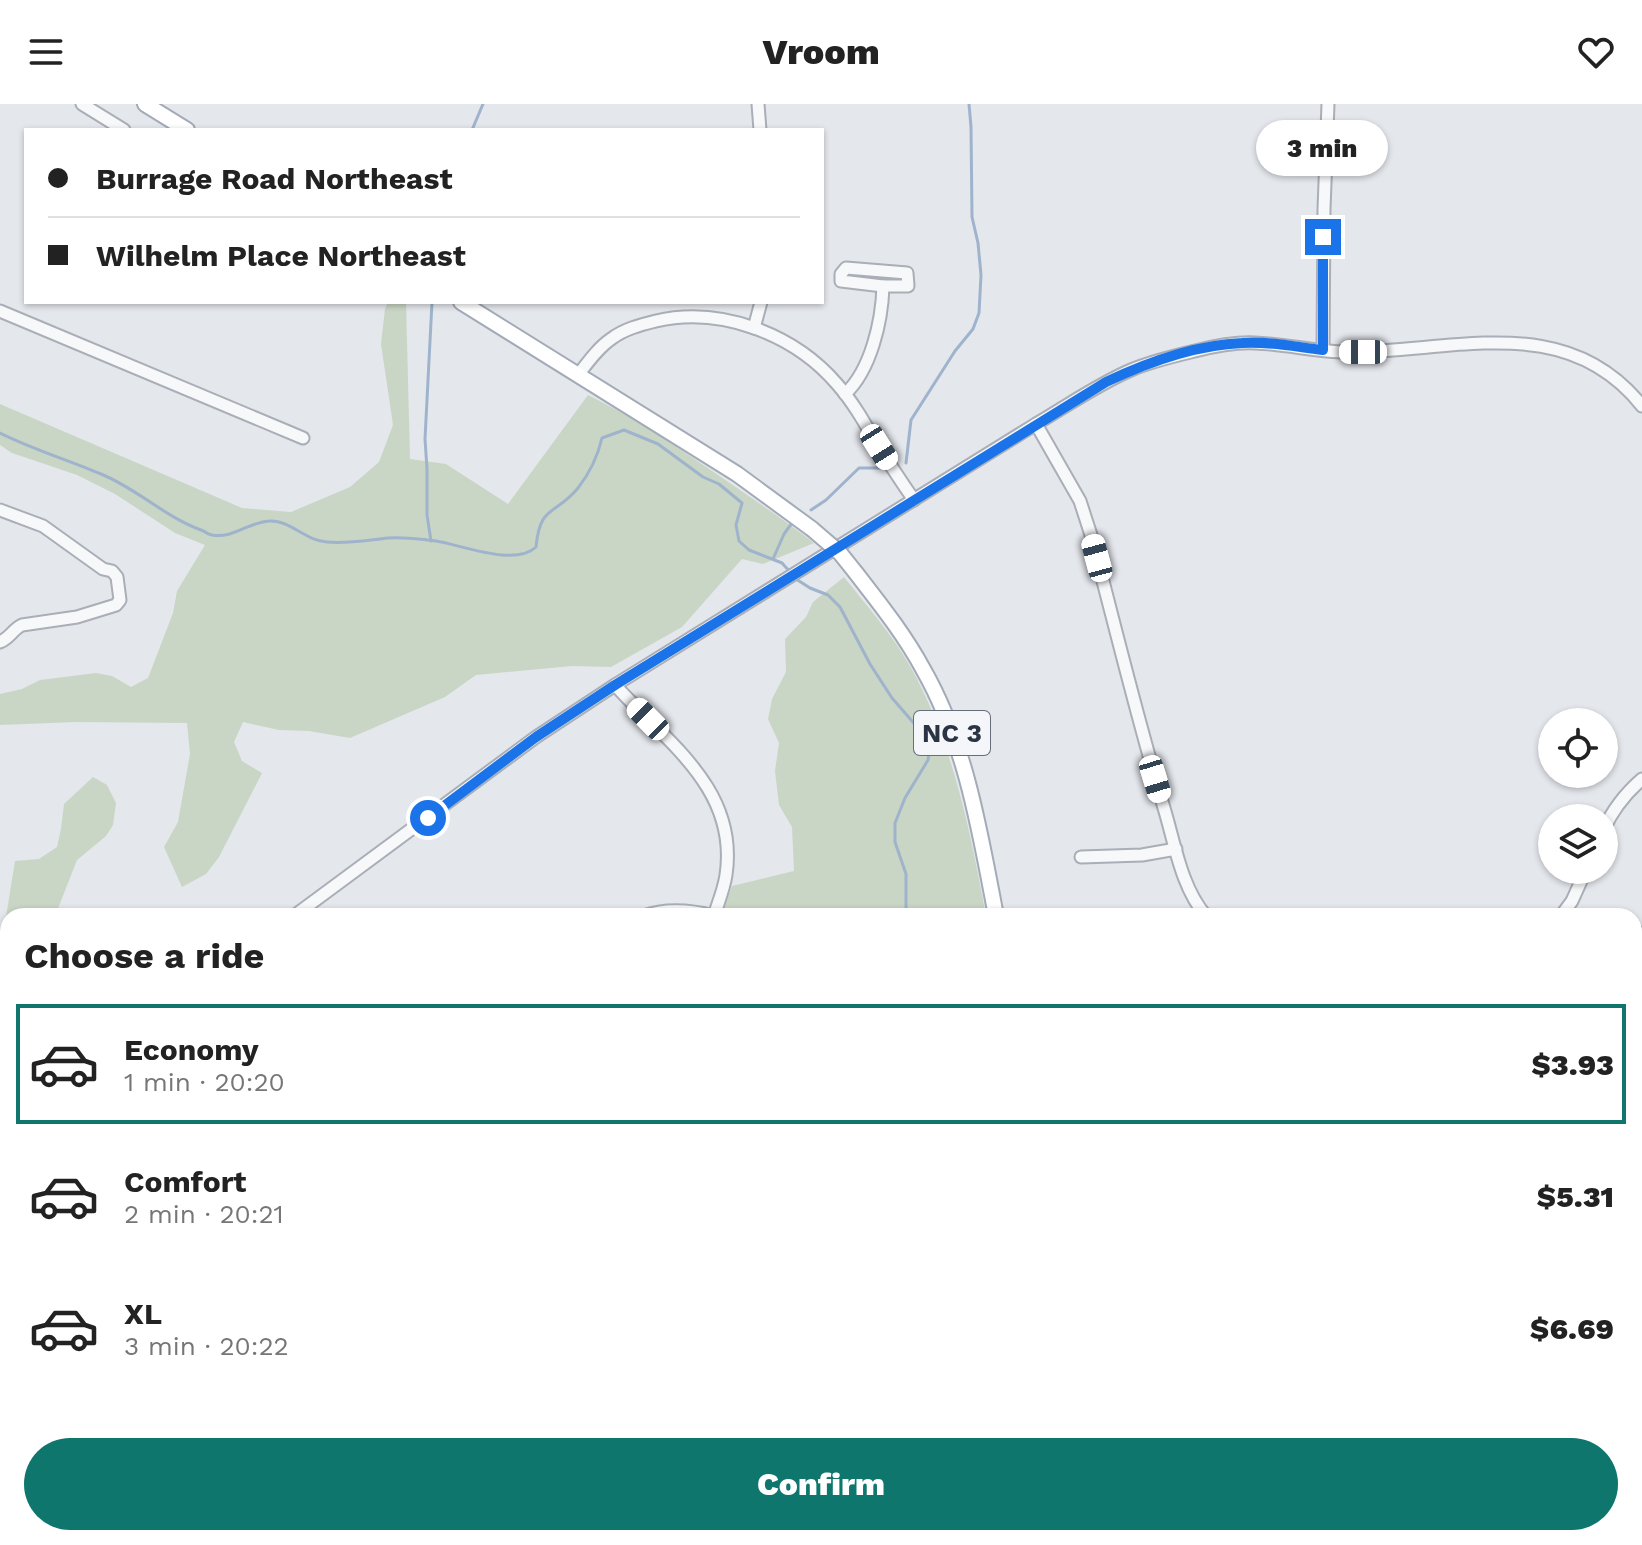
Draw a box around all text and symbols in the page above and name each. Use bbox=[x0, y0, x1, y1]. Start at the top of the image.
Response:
icon: menu bbox=[24, 30, 68, 74]
icon: heart bbox=[1574, 30, 1618, 74]
text: Vroom bbox=[762, 31, 880, 73]
callout: 3 min bbox=[1257, 121, 1389, 177]
text: 3 min bbox=[1287, 133, 1357, 163]
text: Burrage Road Northeast bbox=[96, 161, 453, 196]
route end bbox=[1305, 219, 1341, 255]
text: Wilhelm Place Northeast bbox=[96, 238, 466, 273]
car bbox=[1339, 340, 1387, 364]
car bbox=[856, 420, 902, 474]
car bbox=[1079, 532, 1115, 584]
car bbox=[623, 694, 673, 744]
map controls bbox=[1538, 708, 1618, 884]
button: locate bbox=[1538, 708, 1618, 788]
road number: NC 3 bbox=[914, 711, 990, 755]
car bbox=[1137, 753, 1173, 805]
route start bbox=[410, 800, 446, 836]
button: layers bbox=[1538, 804, 1618, 884]
text: Choose a ride bbox=[24, 935, 264, 977]
icon: car bbox=[28, 1028, 100, 1100]
text: Economy bbox=[124, 1032, 259, 1067]
text: $3.93 bbox=[1531, 1047, 1614, 1082]
text: 1 min · 20:20 bbox=[124, 1067, 285, 1097]
icon: car bbox=[28, 1160, 100, 1232]
text: Comfort bbox=[124, 1164, 246, 1199]
text: $5.31 bbox=[1537, 1179, 1614, 1214]
text: 2 min · 20:21 bbox=[124, 1199, 284, 1229]
icon: car bbox=[28, 1292, 100, 1364]
text: XL bbox=[124, 1296, 162, 1331]
text: $6.69 bbox=[1530, 1311, 1614, 1346]
text: 3 min · 20:22 bbox=[124, 1331, 289, 1361]
button: Confirm bbox=[24, 1438, 1618, 1530]

